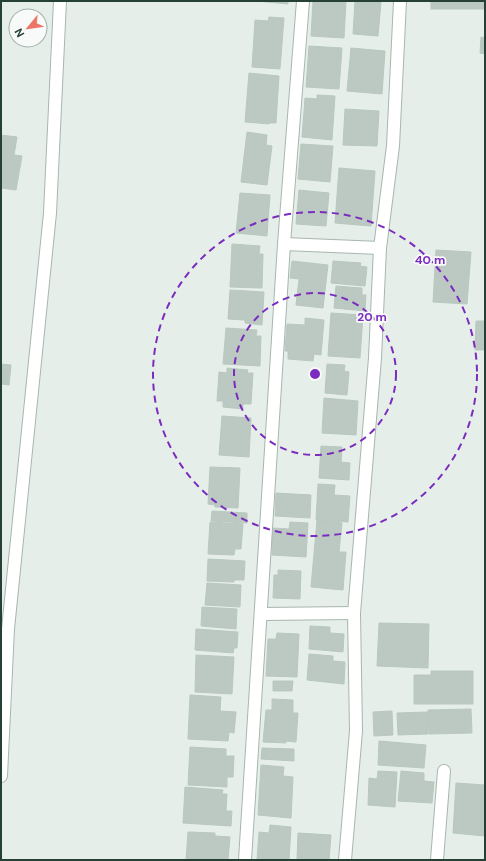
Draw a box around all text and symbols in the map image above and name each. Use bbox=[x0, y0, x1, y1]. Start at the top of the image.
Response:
north arrow bbox=[8, 8, 48, 48]
text: N bbox=[11, 26, 27, 40]
text: 40 m bbox=[415, 252, 445, 268]
text: 20 m bbox=[357, 309, 387, 325]
centre of rings bbox=[308, 367, 322, 381]

